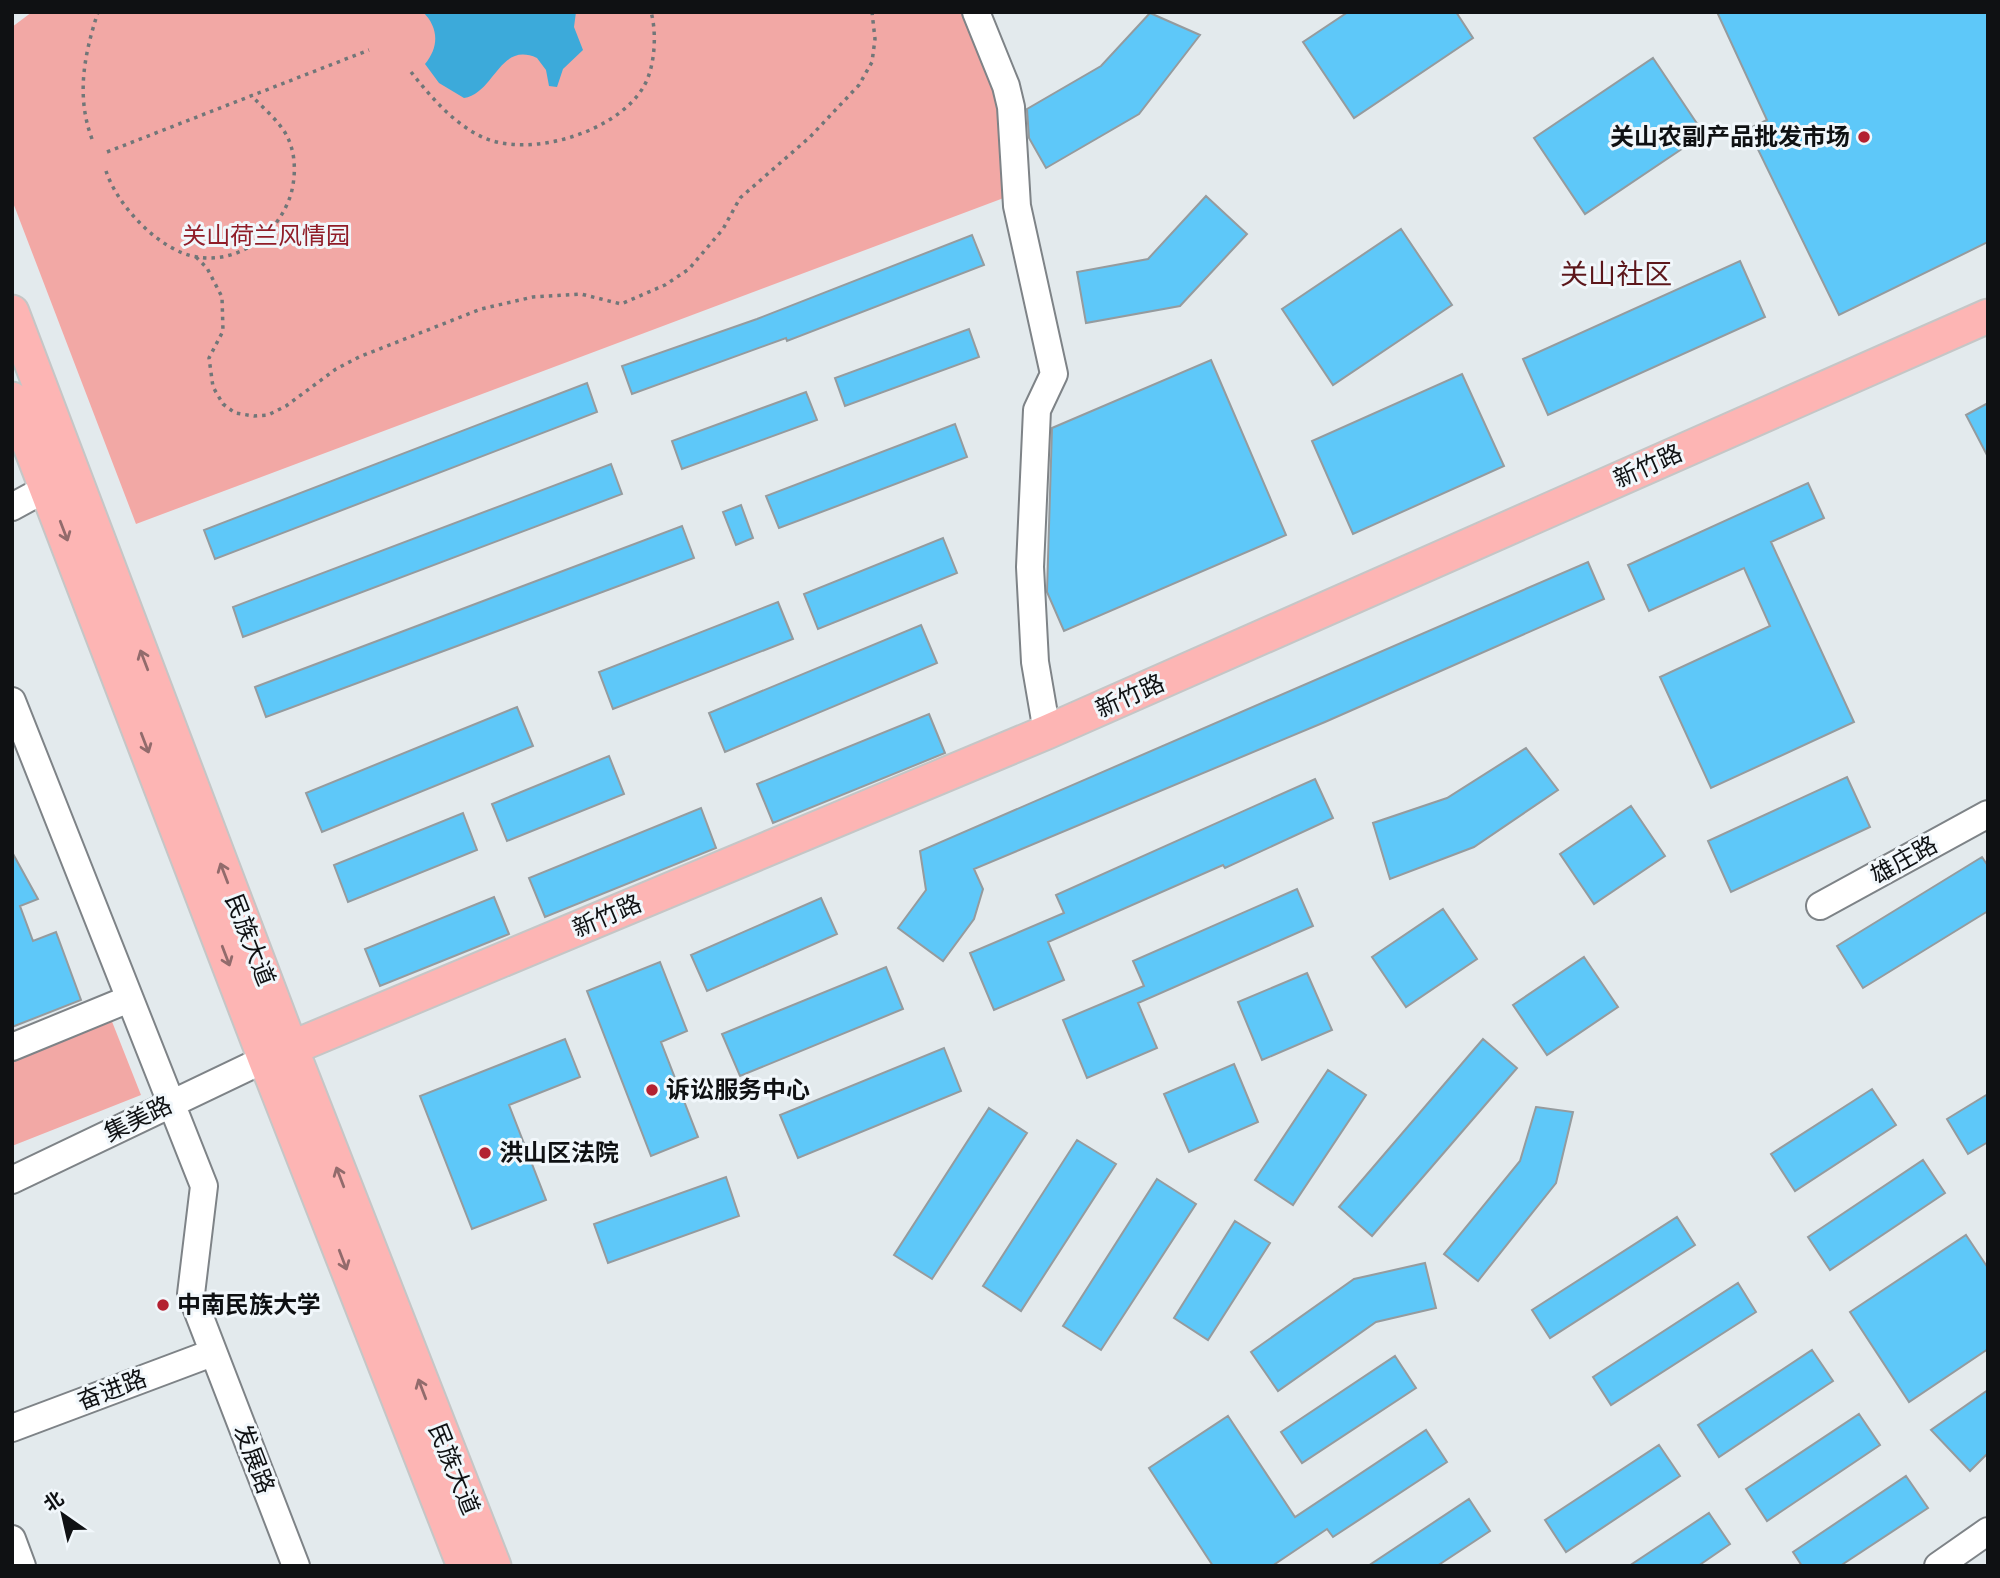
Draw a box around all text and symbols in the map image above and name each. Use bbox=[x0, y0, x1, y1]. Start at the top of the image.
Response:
place label: 关山农副产品批发市场 bbox=[1610, 121, 1850, 152]
marker: 关山农副产品批发市场 bbox=[1856, 129, 1872, 145]
park label: 关山荷兰风情园 bbox=[182, 220, 350, 251]
district label: 关山社区 bbox=[1560, 255, 1672, 292]
street label: 新竹路 bbox=[1609, 437, 1687, 494]
one-way arrow bbox=[58, 519, 71, 541]
one-way arrow bbox=[136, 649, 149, 671]
street label: 新竹路 bbox=[1091, 667, 1169, 724]
one-way arrow bbox=[140, 732, 152, 754]
street label: 雄庄路 bbox=[1865, 829, 1943, 891]
one-way arrow bbox=[217, 862, 229, 884]
street label: 新竹路 bbox=[568, 887, 646, 944]
street label: 民族大道 bbox=[219, 889, 282, 990]
one-way arrow bbox=[220, 945, 233, 967]
place label: 诉讼服务中心 bbox=[666, 1074, 810, 1105]
marker: 诉讼服务中心 bbox=[644, 1082, 660, 1098]
street label: 集美路 bbox=[99, 1089, 177, 1148]
place label: 洪山区法院 bbox=[499, 1137, 619, 1168]
marker: 洪山区法院 bbox=[477, 1145, 493, 1161]
one-way arrow bbox=[333, 1166, 346, 1188]
one-way arrow bbox=[338, 1248, 351, 1270]
place label: 中南民族大学 bbox=[177, 1289, 321, 1320]
marker: 中南民族大学 bbox=[155, 1297, 171, 1313]
street label: 奋进路 bbox=[73, 1362, 151, 1417]
one-way arrow bbox=[415, 1378, 428, 1400]
street label: 民族大道 bbox=[422, 1419, 487, 1519]
street label: 发展路 bbox=[227, 1420, 282, 1498]
north arrow bbox=[28, 1480, 98, 1550]
text: 北 bbox=[39, 1486, 68, 1516]

